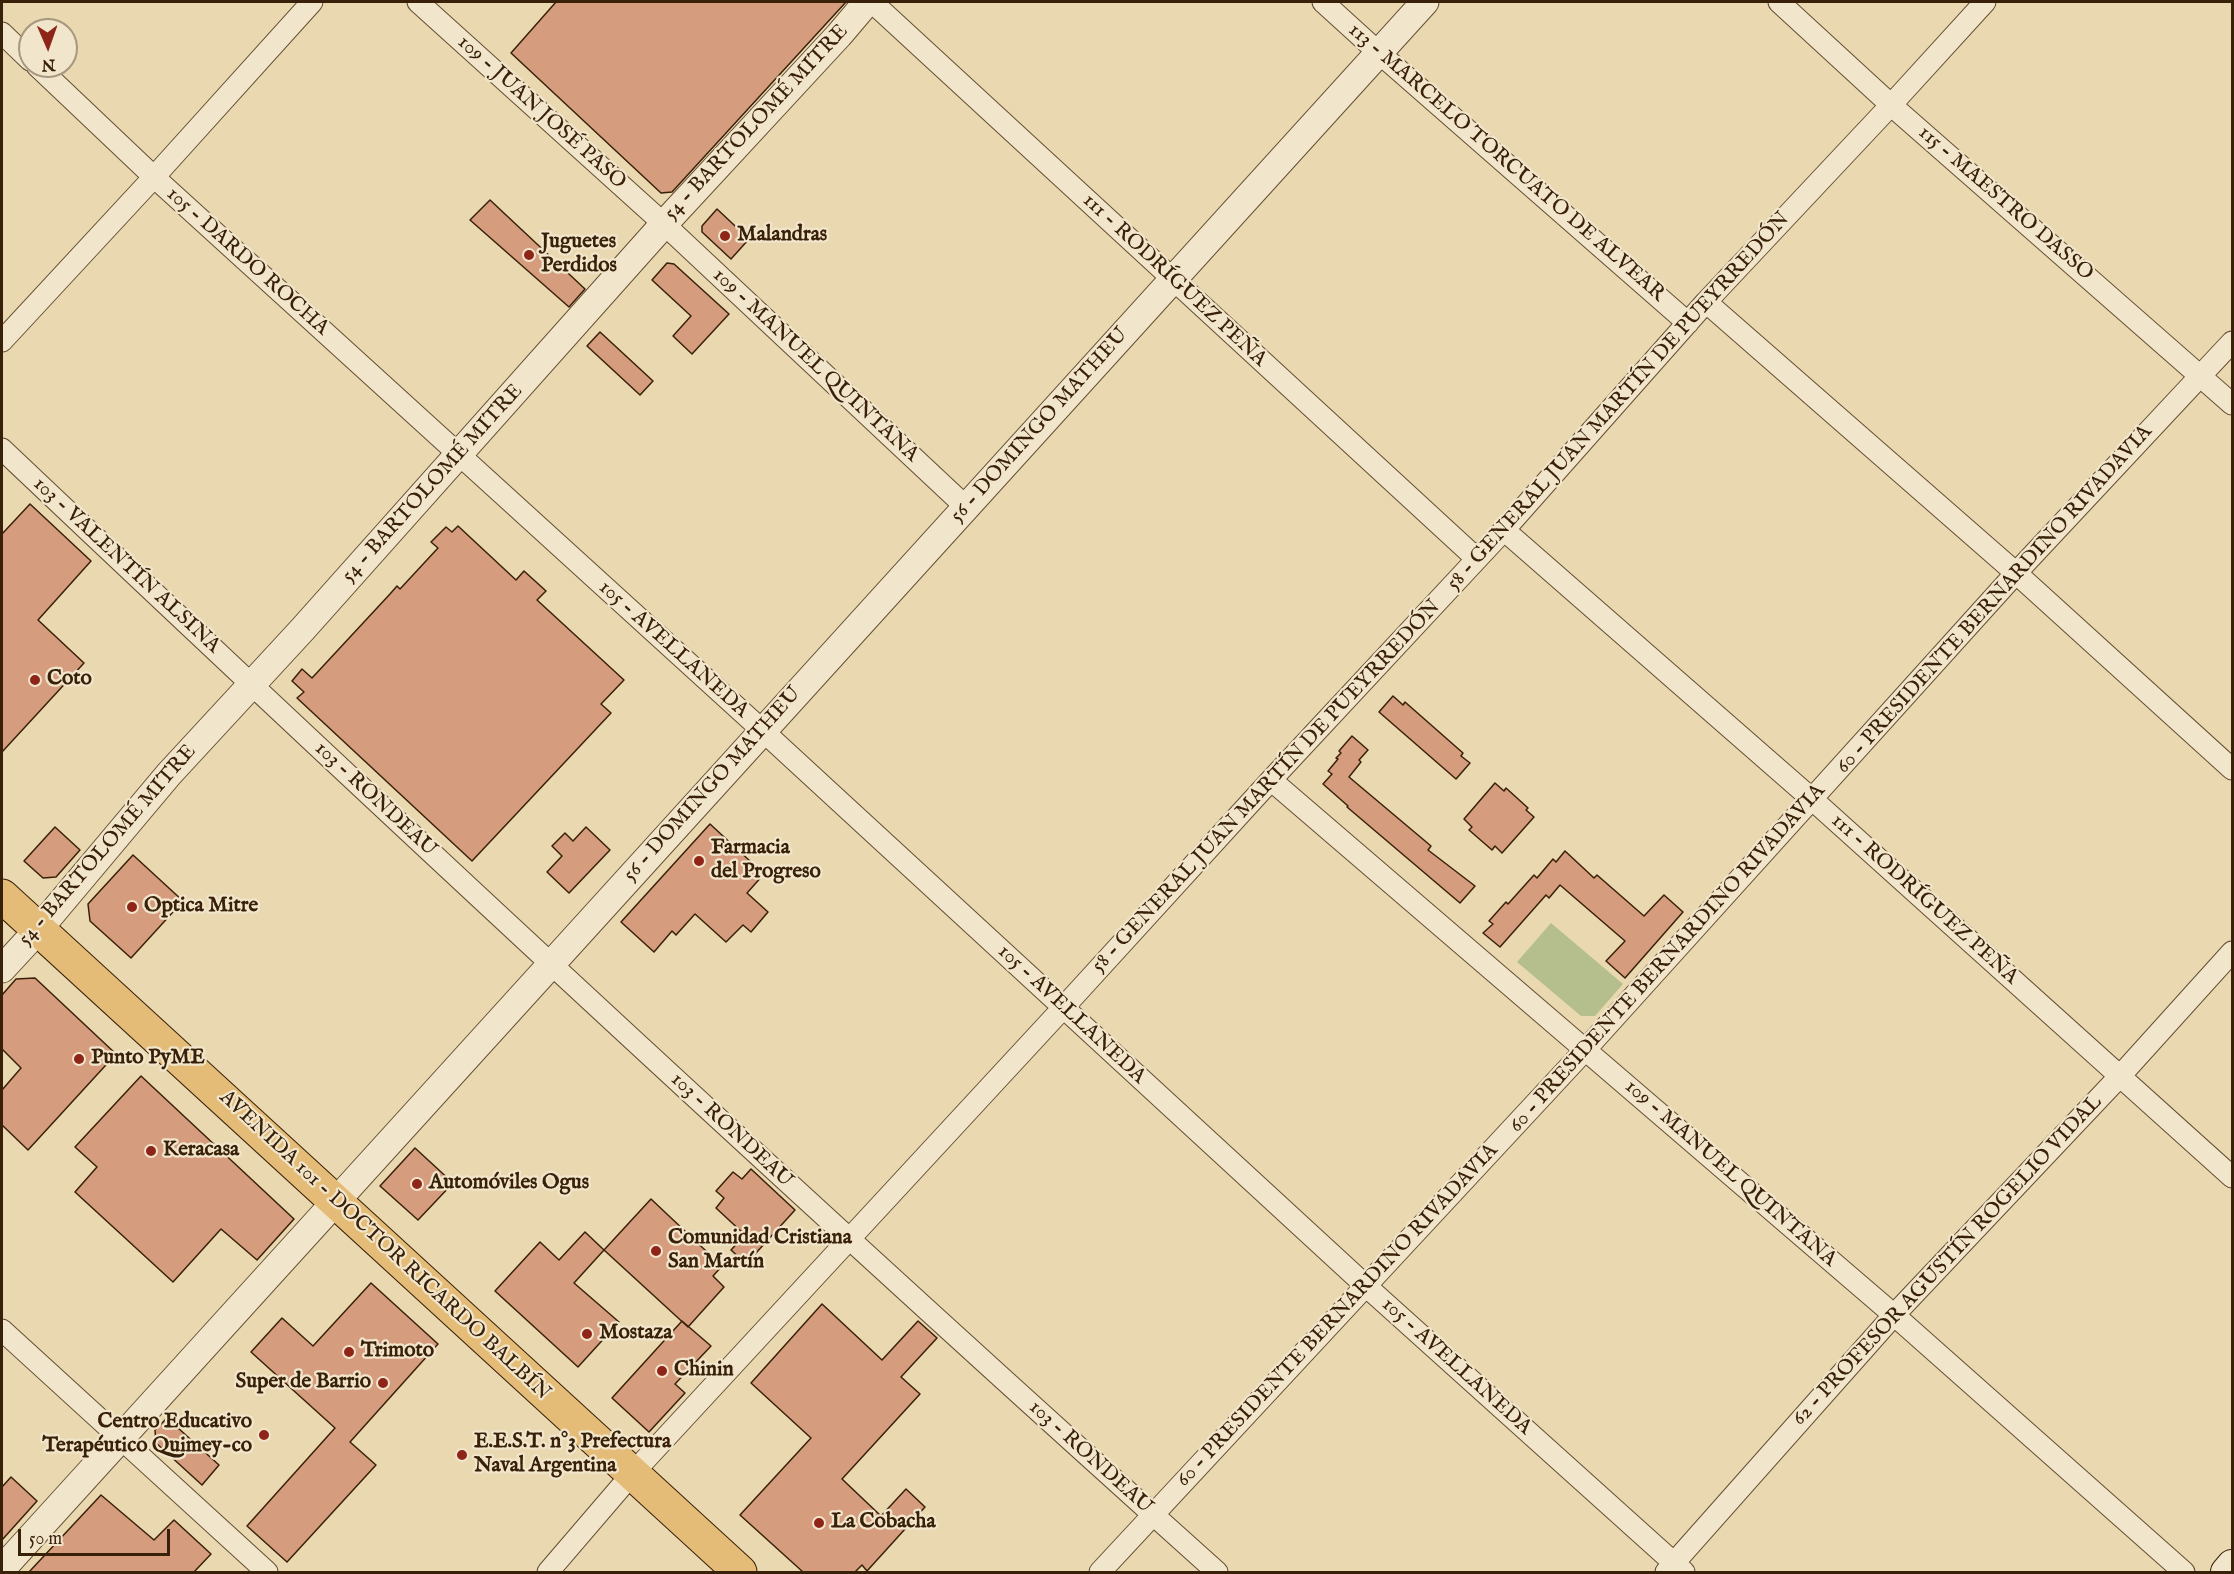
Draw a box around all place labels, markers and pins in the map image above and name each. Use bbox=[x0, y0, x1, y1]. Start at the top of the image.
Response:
place label: Malandras bbox=[737, 223, 827, 249]
marker: Malandras bbox=[718, 229, 732, 243]
place label: Juguetes Perdidos bbox=[541, 230, 617, 280]
marker: Juguetes Perdidos bbox=[522, 248, 536, 262]
place label: Coto bbox=[47, 667, 92, 693]
marker: Coto bbox=[28, 673, 42, 687]
place label: Farmacia del Progreso bbox=[711, 836, 821, 886]
marker: Farmacia del Progreso bbox=[692, 854, 706, 868]
place label: Optica Mitre bbox=[144, 894, 258, 920]
marker: Optica Mitre bbox=[125, 900, 139, 914]
place label: Punto PyME bbox=[91, 1046, 205, 1072]
marker: Punto PyME bbox=[72, 1052, 86, 1066]
place label: Keracasa bbox=[163, 1138, 239, 1164]
marker: Keracasa bbox=[144, 1144, 158, 1158]
place label: Automóviles Ogus bbox=[429, 1171, 589, 1197]
marker: Automóviles Ogus bbox=[410, 1177, 424, 1191]
place label: Comunidad Cristiana San Martín bbox=[668, 1226, 852, 1276]
marker: Comunidad Cristiana San Martín bbox=[649, 1244, 663, 1258]
place label: Mostaza bbox=[599, 1321, 672, 1347]
marker: Mostaza bbox=[580, 1327, 594, 1341]
place label: Trimoto bbox=[361, 1339, 434, 1365]
marker: Trimoto bbox=[342, 1345, 356, 1359]
place label: Chinin bbox=[674, 1358, 734, 1384]
marker: Chinin bbox=[655, 1364, 669, 1378]
place label: Super de Barrio bbox=[235, 1370, 371, 1396]
marker: Super de Barrio bbox=[376, 1376, 390, 1390]
place label: Centro Educativo Terapéutico Quimey-co bbox=[43, 1410, 252, 1460]
marker: Centro Educativo Terapéutico Quimey-co bbox=[257, 1428, 271, 1442]
place label: E.E.S.T. n°3 Prefectura Naval Argentina bbox=[474, 1430, 671, 1480]
marker: E.E.S.T. n°3 Prefectura Naval Argentina bbox=[455, 1448, 469, 1462]
place label: La Cobacha bbox=[831, 1510, 935, 1536]
marker: La Cobacha bbox=[812, 1516, 826, 1530]

